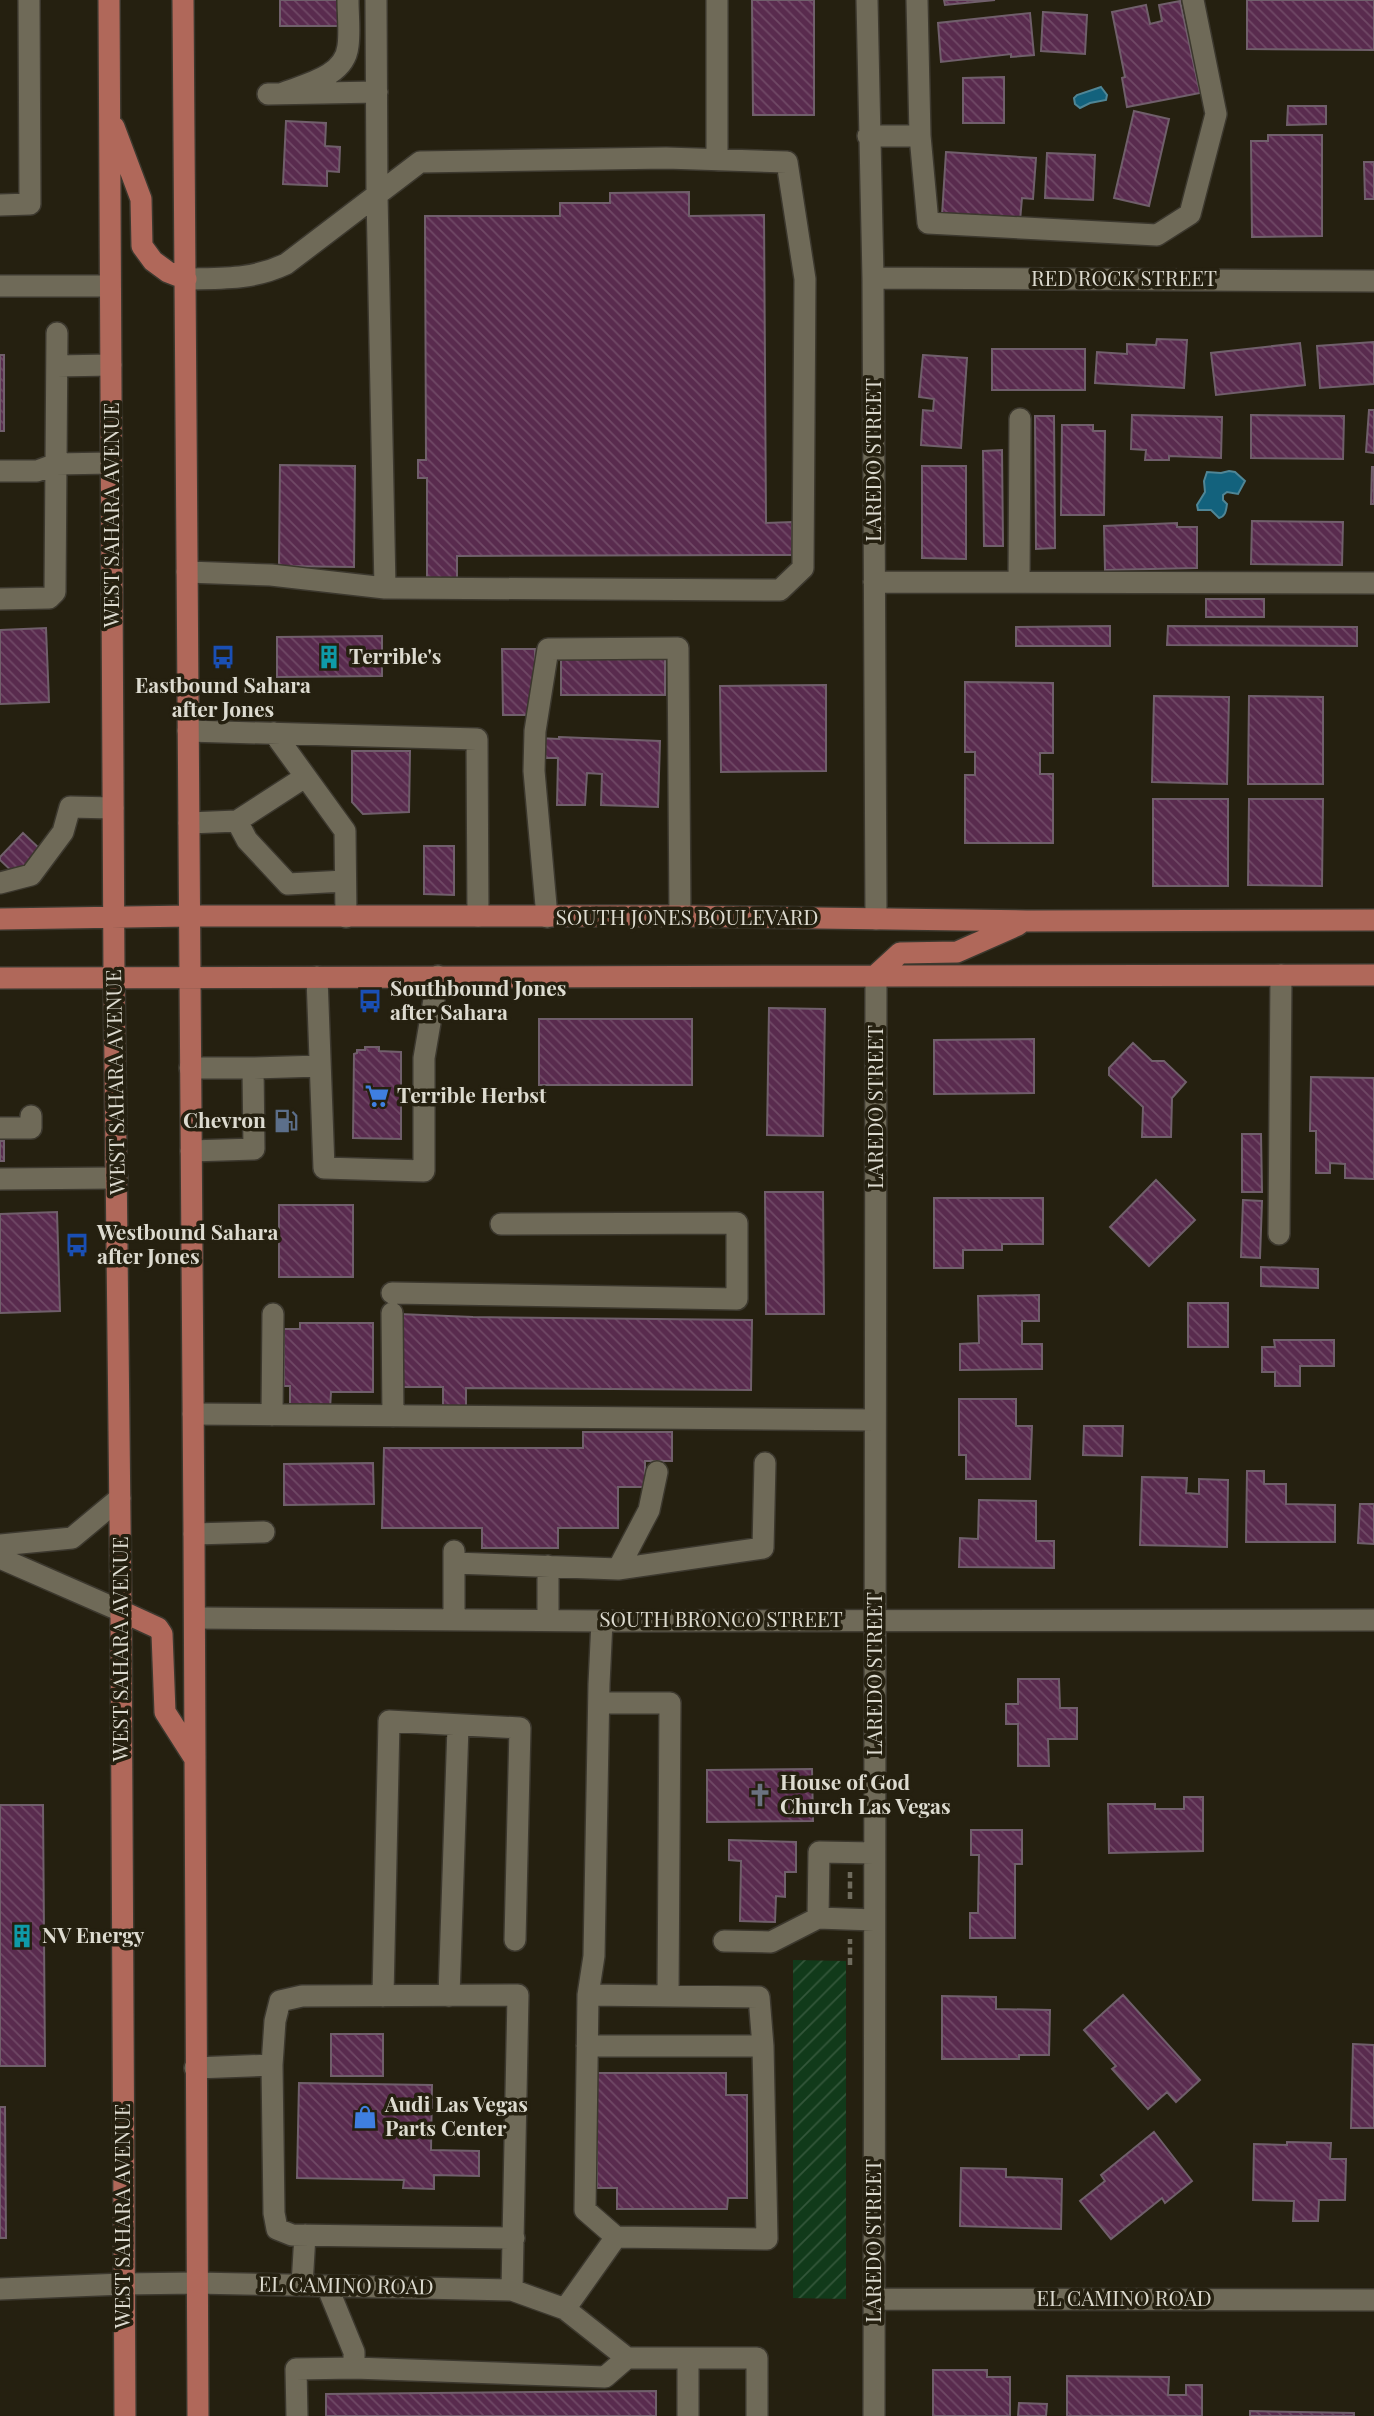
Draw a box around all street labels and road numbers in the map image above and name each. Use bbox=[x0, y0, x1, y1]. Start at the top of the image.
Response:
street label: RED ROCK STREET bbox=[1031, 263, 1217, 291]
street label: LAREDO STREET bbox=[858, 378, 886, 542]
street label: WEST SAHARA AVENUE bbox=[96, 402, 124, 629]
street label: SOUTH JONES BOULEVARD bbox=[556, 902, 818, 930]
street label: WEST SAHARA AVENUE bbox=[98, 969, 130, 1196]
street label: LAREDO STREET bbox=[860, 1025, 888, 1189]
street label: WEST SAHARA AVENUE bbox=[105, 1536, 133, 1763]
street label: LAREDO STREET bbox=[859, 1592, 887, 1756]
street label: SOUTH BRONCO STREET bbox=[599, 1604, 843, 1632]
street label: WEST SAHARA AVENUE bbox=[107, 2103, 135, 2330]
street label: LAREDO STREET bbox=[858, 2159, 886, 2323]
street label: EL CAMINO ROAD bbox=[258, 2268, 434, 2300]
street label: EL CAMINO ROAD bbox=[1036, 2283, 1212, 2311]

